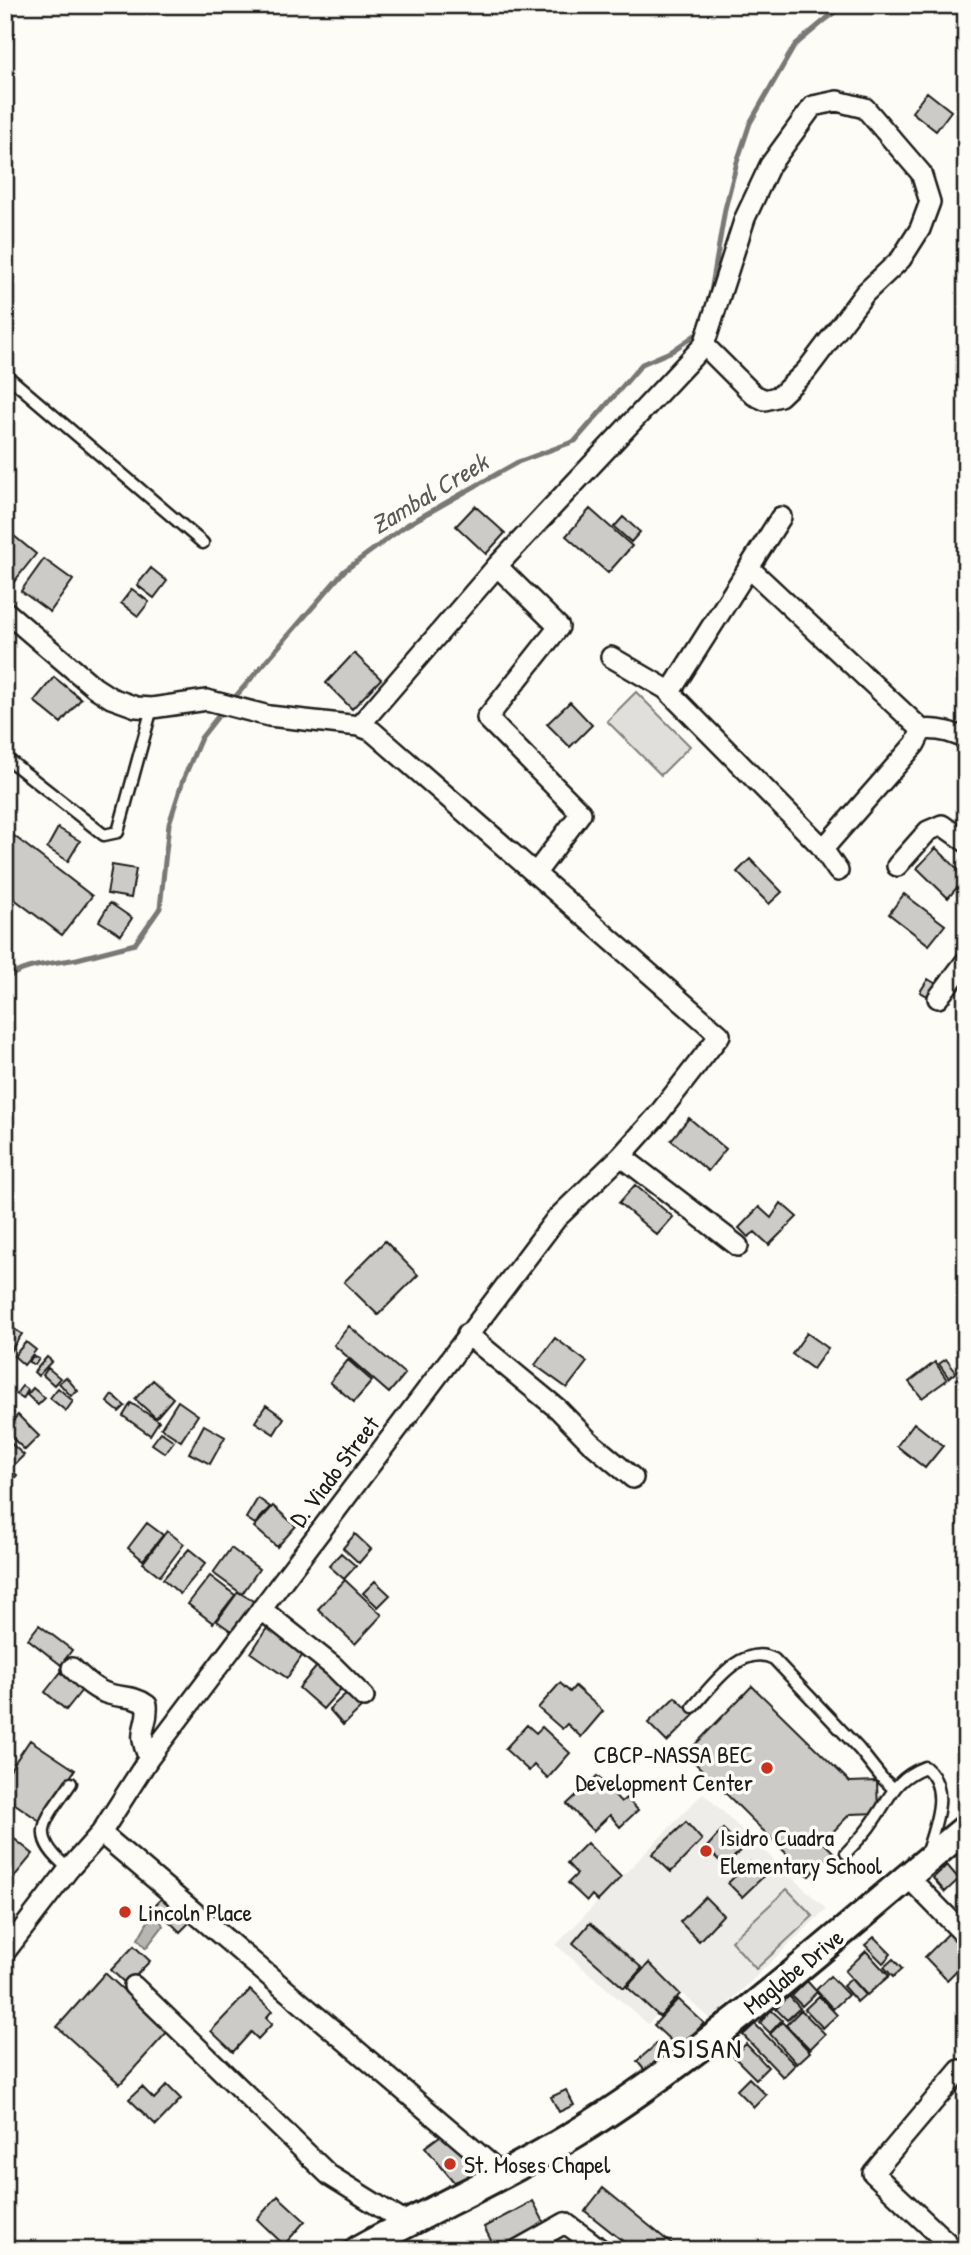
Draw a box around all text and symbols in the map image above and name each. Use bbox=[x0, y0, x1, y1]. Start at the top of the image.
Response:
water label: Zambal Creek bbox=[364, 443, 496, 542]
street label: D. Viado Street bbox=[282, 1409, 387, 1533]
place label: CBCP-NASSA BEC Development Center bbox=[575, 1738, 753, 1798]
marker: CBCP-NASSA BEC Development Center bbox=[759, 1760, 775, 1776]
place label: Isidro Cuadra Elementary School bbox=[720, 1821, 883, 1881]
marker: Isidro Cuadra Elementary School bbox=[698, 1843, 714, 1859]
place label: Lincoln Place bbox=[139, 1896, 253, 1928]
marker: Lincoln Place bbox=[117, 1904, 133, 1920]
street label: Maglabe Drive bbox=[736, 1920, 850, 2021]
district label: ASISAN bbox=[657, 2029, 743, 2067]
place label: St. Moses Chapel bbox=[464, 2148, 611, 2180]
marker: St. Moses Chapel bbox=[442, 2156, 458, 2172]

